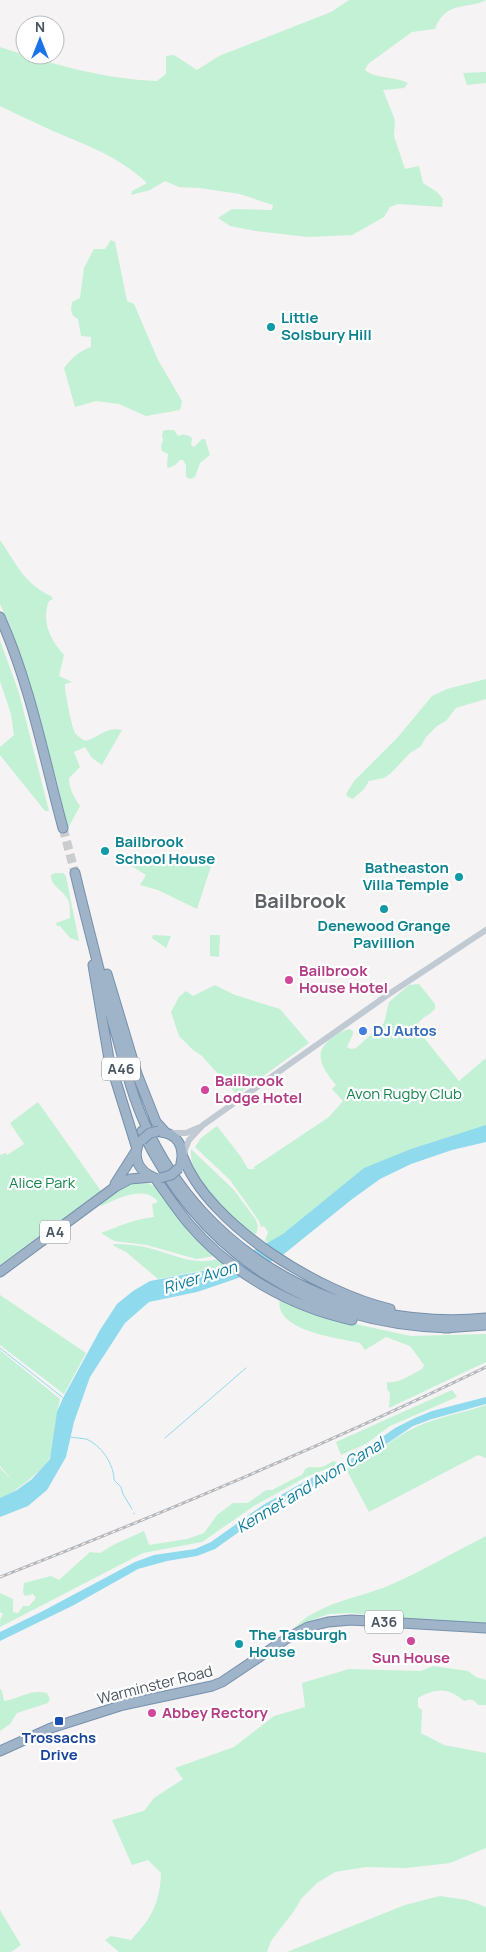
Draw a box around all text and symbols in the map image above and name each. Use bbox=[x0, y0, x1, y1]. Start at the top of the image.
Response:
north arrow bbox=[15, 15, 65, 65]
text: N bbox=[35, 17, 45, 36]
place label: Little Solsbury Hill bbox=[281, 307, 372, 345]
marker: Little Solsbury Hill bbox=[265, 321, 277, 333]
place label: Bailbrook School House bbox=[115, 831, 215, 869]
marker: Bailbrook School House bbox=[99, 845, 111, 857]
place label: Batheaston Villa Temple bbox=[363, 857, 449, 895]
marker: Batheaston Villa Temple bbox=[453, 871, 465, 883]
district label: Bailbrook bbox=[255, 887, 347, 914]
marker: Denewood Grange Pavillion bbox=[378, 903, 390, 915]
place label: Denewood Grange Pavillion bbox=[318, 915, 450, 953]
place label: Bailbrook House Hotel bbox=[299, 960, 388, 998]
marker: Bailbrook House Hotel bbox=[283, 974, 295, 986]
place label: DJ Autos bbox=[373, 1020, 437, 1041]
marker: DJ Autos bbox=[357, 1025, 369, 1037]
road number: A46 bbox=[102, 1058, 140, 1080]
place label: Bailbrook Lodge Hotel bbox=[215, 1070, 302, 1108]
park label: Avon Rugby Club bbox=[346, 1083, 462, 1104]
marker: Bailbrook Lodge Hotel bbox=[199, 1084, 211, 1096]
park label: Alice Park bbox=[9, 1172, 76, 1193]
road number: A4 bbox=[40, 1220, 70, 1244]
water label: River Avon bbox=[160, 1255, 240, 1299]
water label: Kennet and Avon Canal bbox=[232, 1431, 390, 1538]
road number: A36 bbox=[365, 1610, 403, 1634]
place label: The Tasburgh House bbox=[249, 1624, 347, 1662]
marker: Sun House bbox=[405, 1635, 417, 1647]
marker: The Tasburgh House bbox=[233, 1638, 245, 1650]
place label: Sun House bbox=[372, 1647, 450, 1668]
street label: Warminster Road bbox=[95, 1660, 215, 1709]
place label: Abbey Rectory bbox=[162, 1702, 268, 1723]
marker: Abbey Rectory bbox=[146, 1707, 158, 1719]
marker: Trossachs Drive bbox=[53, 1715, 65, 1727]
place label: Trossachs Drive bbox=[22, 1727, 96, 1765]

